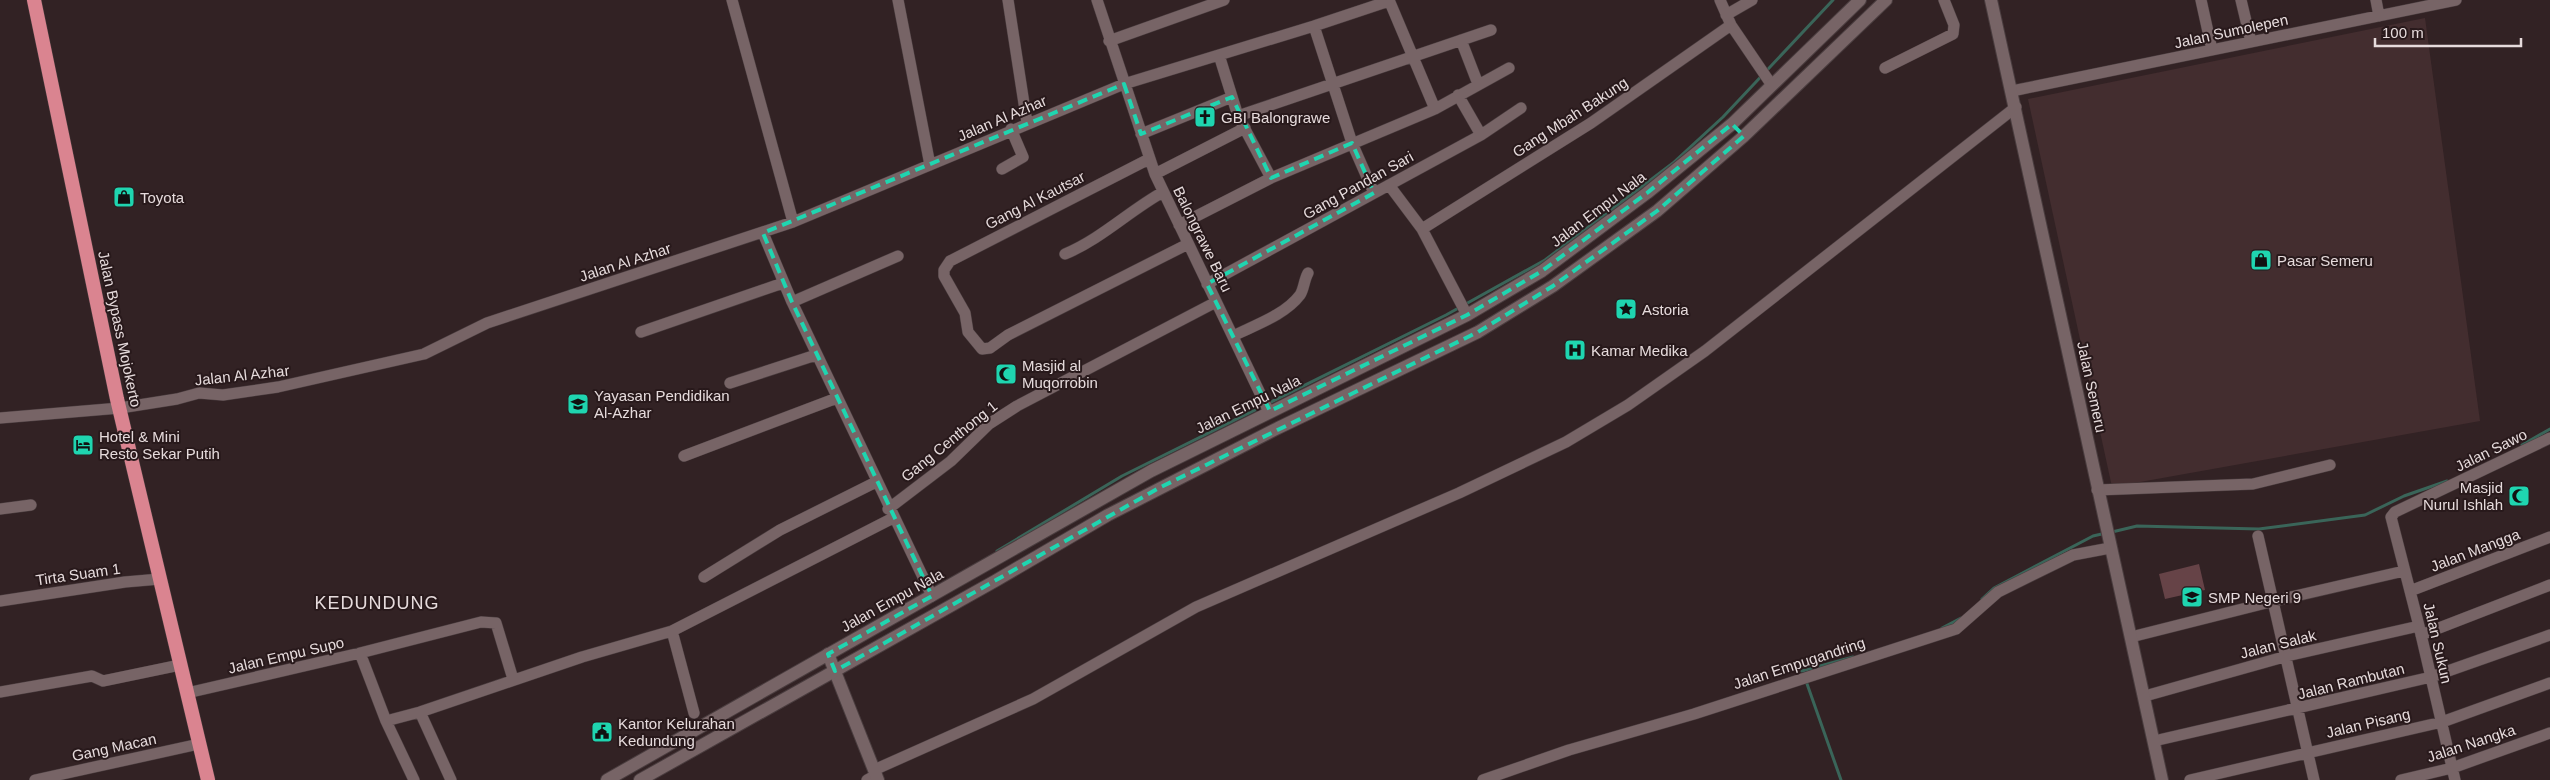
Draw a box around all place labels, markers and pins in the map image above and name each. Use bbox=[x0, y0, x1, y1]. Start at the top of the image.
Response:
church icon: GBI Balongrawe bbox=[1193, 105, 1217, 129]
place label: GBI Balongrawe bbox=[1221, 109, 1330, 126]
shop icon: Toyota bbox=[112, 185, 136, 209]
place label: Toyota bbox=[140, 189, 185, 206]
shop icon: Pasar Semeru bbox=[2249, 248, 2273, 272]
place label: Pasar Semeru bbox=[2277, 252, 2373, 269]
place icon: Astoria bbox=[1614, 297, 1638, 321]
place label: Astoria bbox=[1642, 301, 1689, 318]
hospital icon: Kamar Medika bbox=[1563, 338, 1587, 362]
place label: Kamar Medika bbox=[1591, 342, 1688, 359]
place label: Masjid al Muqorrobin bbox=[1022, 357, 1098, 391]
mosque icon: Masjid al Muqorrobin bbox=[994, 362, 1018, 386]
place label: Yayasan Pendidikan Al-Azhar bbox=[594, 387, 730, 421]
school or university icon: Yayasan Pendidikan Al-Azhar bbox=[566, 392, 590, 416]
place label: Hotel & Mini Resto Sekar Putih bbox=[99, 428, 220, 462]
hotel icon: Hotel & Mini Resto Sekar Putih bbox=[71, 433, 95, 457]
place label: Masjid Nurul Ishlah bbox=[2423, 479, 2503, 513]
mosque icon: Masjid Nurul Ishlah bbox=[2507, 484, 2531, 508]
school or university icon: SMP Negeri 9 bbox=[2180, 585, 2204, 609]
place label: SMP Negeri 9 bbox=[2208, 589, 2301, 606]
place label: Kantor Kelurahan Kedundung bbox=[618, 715, 735, 749]
public building icon: Kantor Kelurahan Kedundung bbox=[590, 720, 614, 744]

